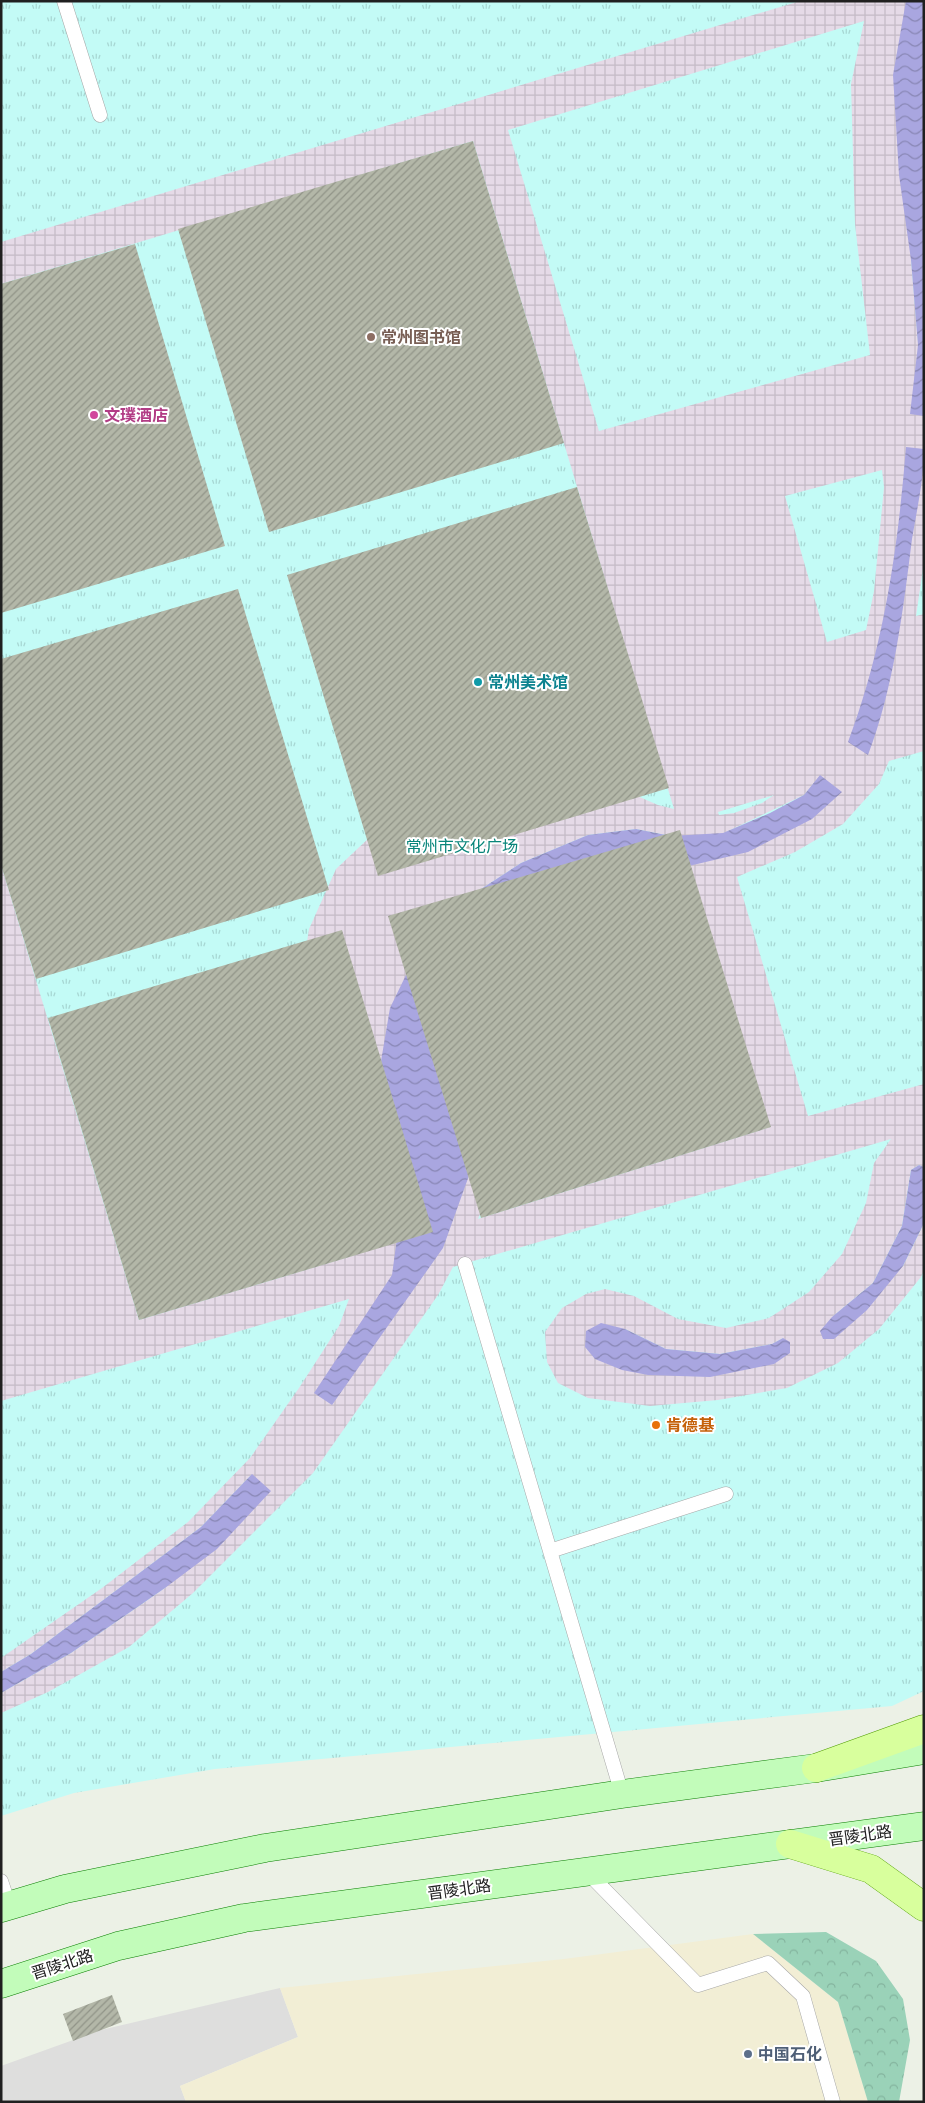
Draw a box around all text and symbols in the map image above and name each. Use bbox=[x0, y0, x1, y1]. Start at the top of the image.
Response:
place label: 常州图书馆 bbox=[381, 327, 461, 346]
marker: 常州图书馆 bbox=[365, 331, 377, 343]
place label: 文璞酒店 bbox=[104, 405, 168, 424]
marker: 文璞酒店 bbox=[88, 409, 100, 421]
place label: 常州美术馆 bbox=[488, 672, 568, 691]
marker: 常州美术馆 bbox=[472, 676, 484, 688]
park label: 常州市文化广场 bbox=[406, 836, 518, 855]
place label: 肯德基 bbox=[666, 1415, 715, 1434]
marker: 肯德基 bbox=[650, 1419, 662, 1431]
street label: 晋陵北路 bbox=[827, 1821, 893, 1848]
street label: 晋陵北路 bbox=[426, 1875, 492, 1902]
street label: 晋陵北路 bbox=[28, 1945, 95, 1982]
place label: 中国石化 bbox=[758, 2044, 822, 2063]
marker: 中国石化 bbox=[742, 2048, 754, 2060]

